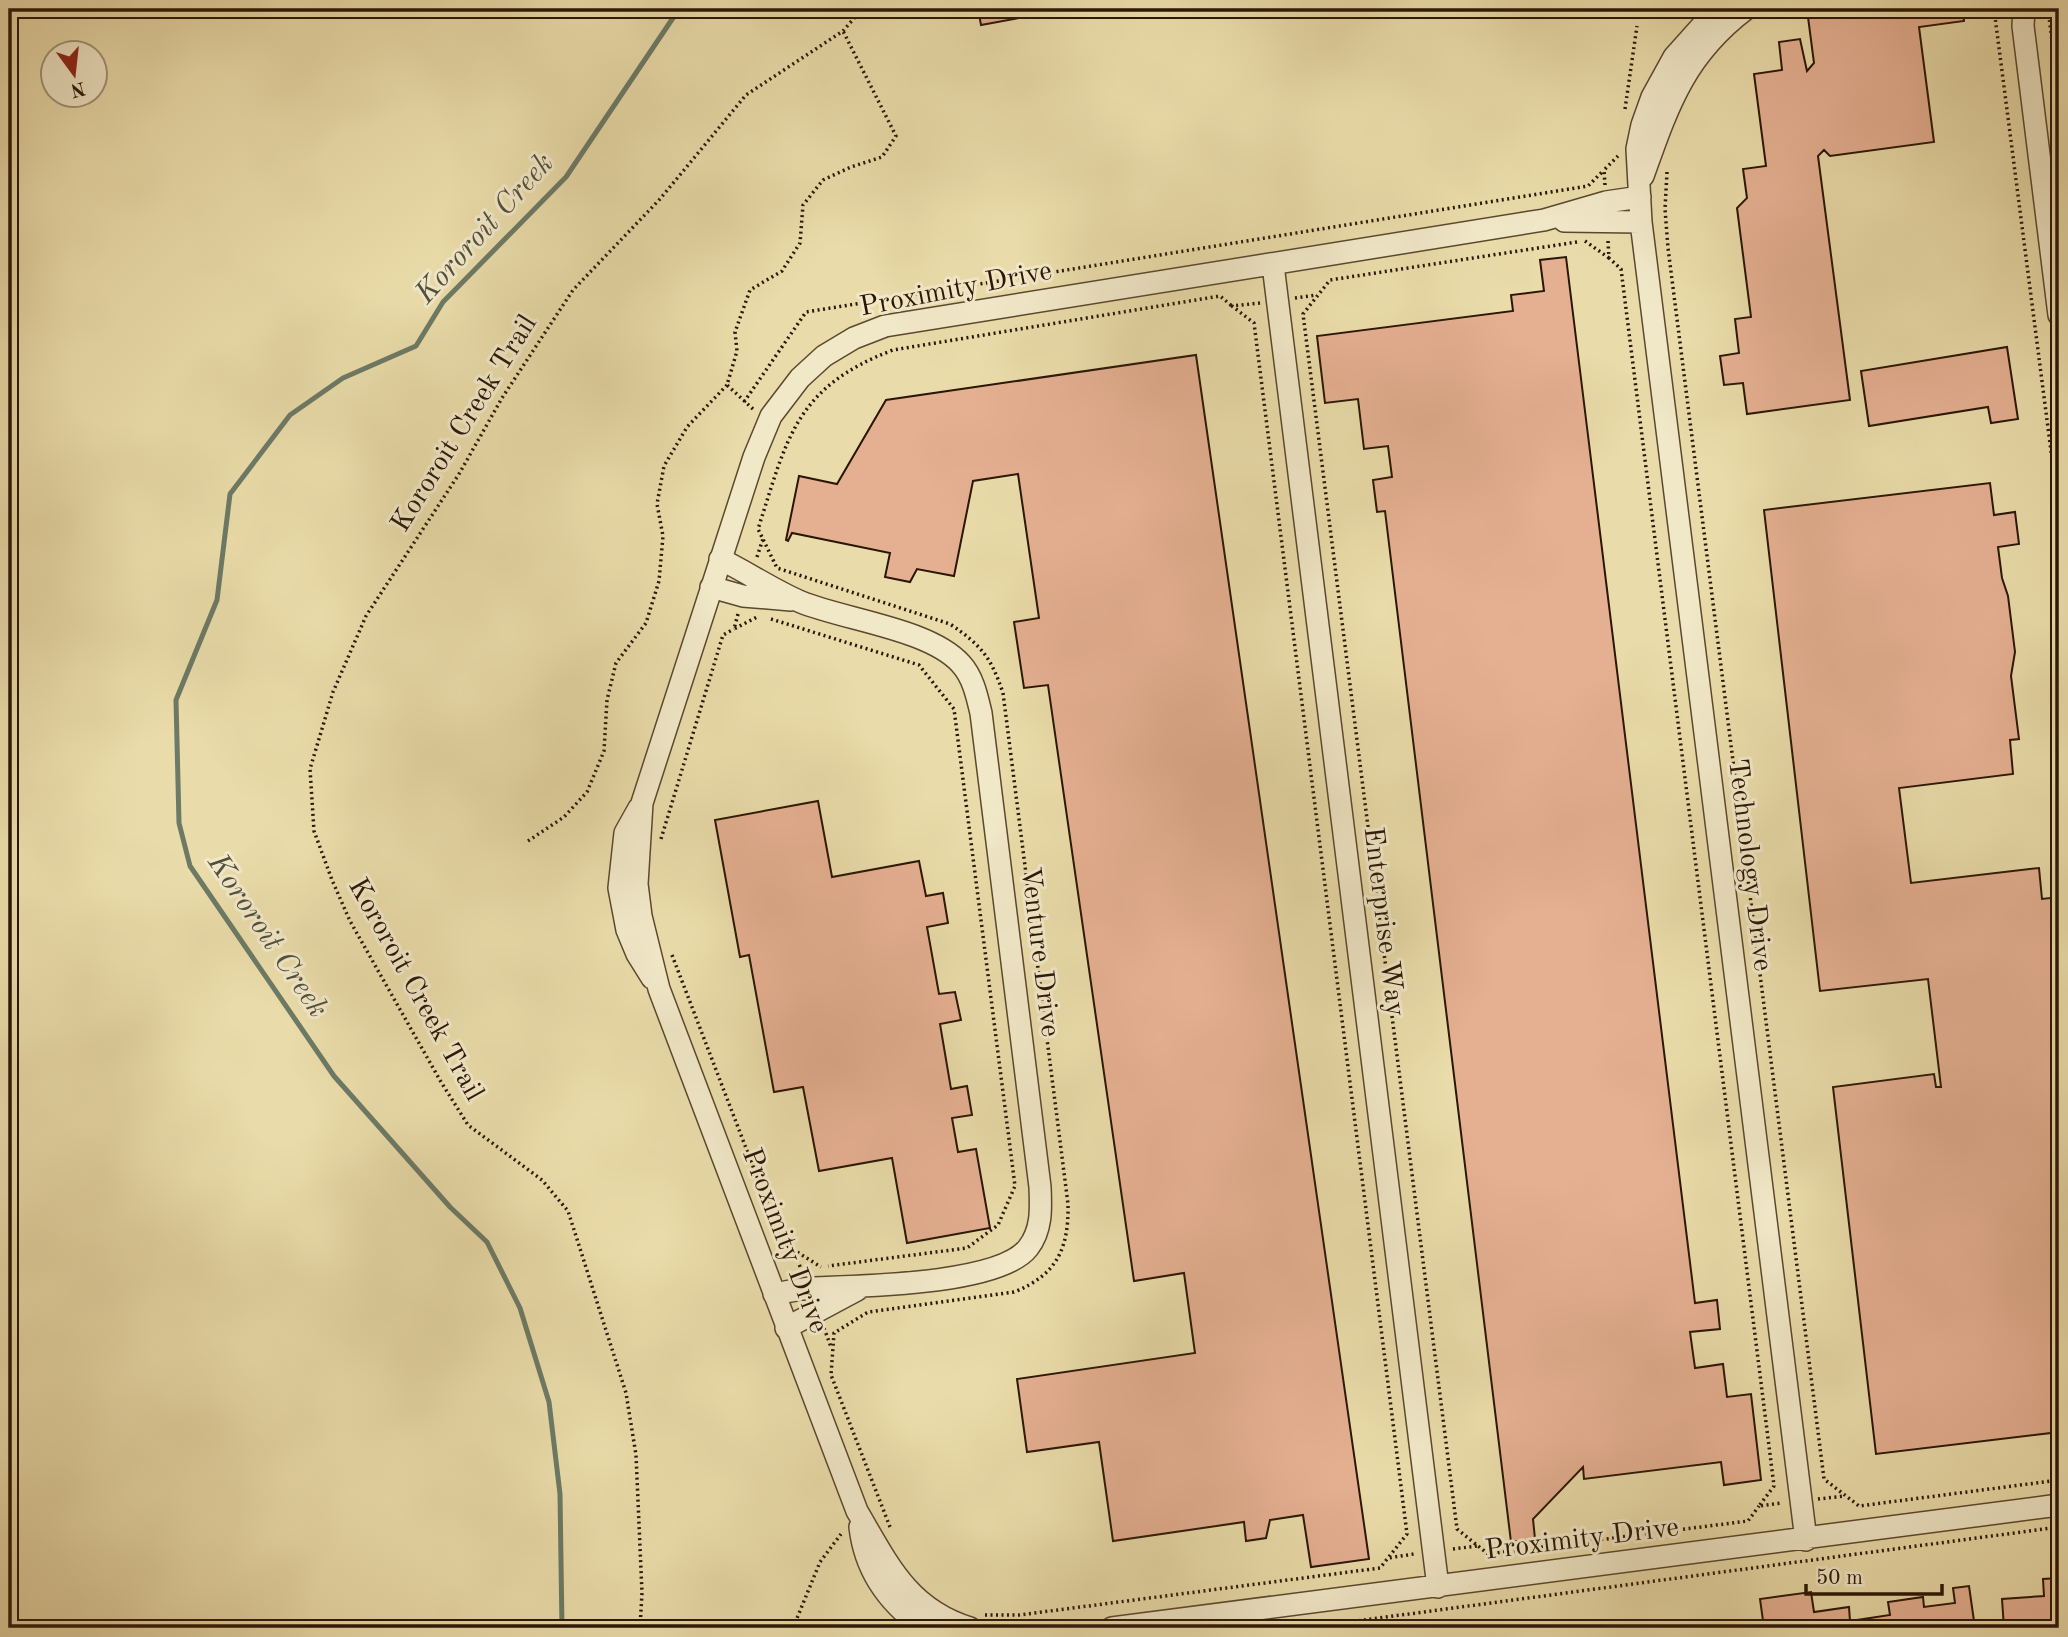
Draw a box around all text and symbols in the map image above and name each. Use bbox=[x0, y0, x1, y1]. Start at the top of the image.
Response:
north arrow bbox=[38, 38, 108, 108]
text: N bbox=[68, 77, 87, 99]
water label: Kororoit Creek bbox=[409, 148, 560, 311]
street label: Proximity Drive bbox=[857, 258, 1055, 322]
street label: Kororoit Creek Trail bbox=[387, 311, 543, 537]
street label: Technology Drive bbox=[1722, 757, 1776, 973]
street label: Enterprise Way bbox=[1357, 826, 1409, 1019]
water label: Kororoit Creek bbox=[201, 848, 333, 1023]
street label: Venture Drive bbox=[1015, 865, 1063, 1039]
street label: Kororoit Creek Trail bbox=[342, 874, 488, 1106]
street label: Proximity Drive bbox=[736, 1145, 832, 1337]
street label: Proximity Drive bbox=[1483, 1514, 1681, 1566]
scale bar bbox=[1806, 1553, 1942, 1597]
text: 50 m bbox=[1816, 1568, 1863, 1589]

